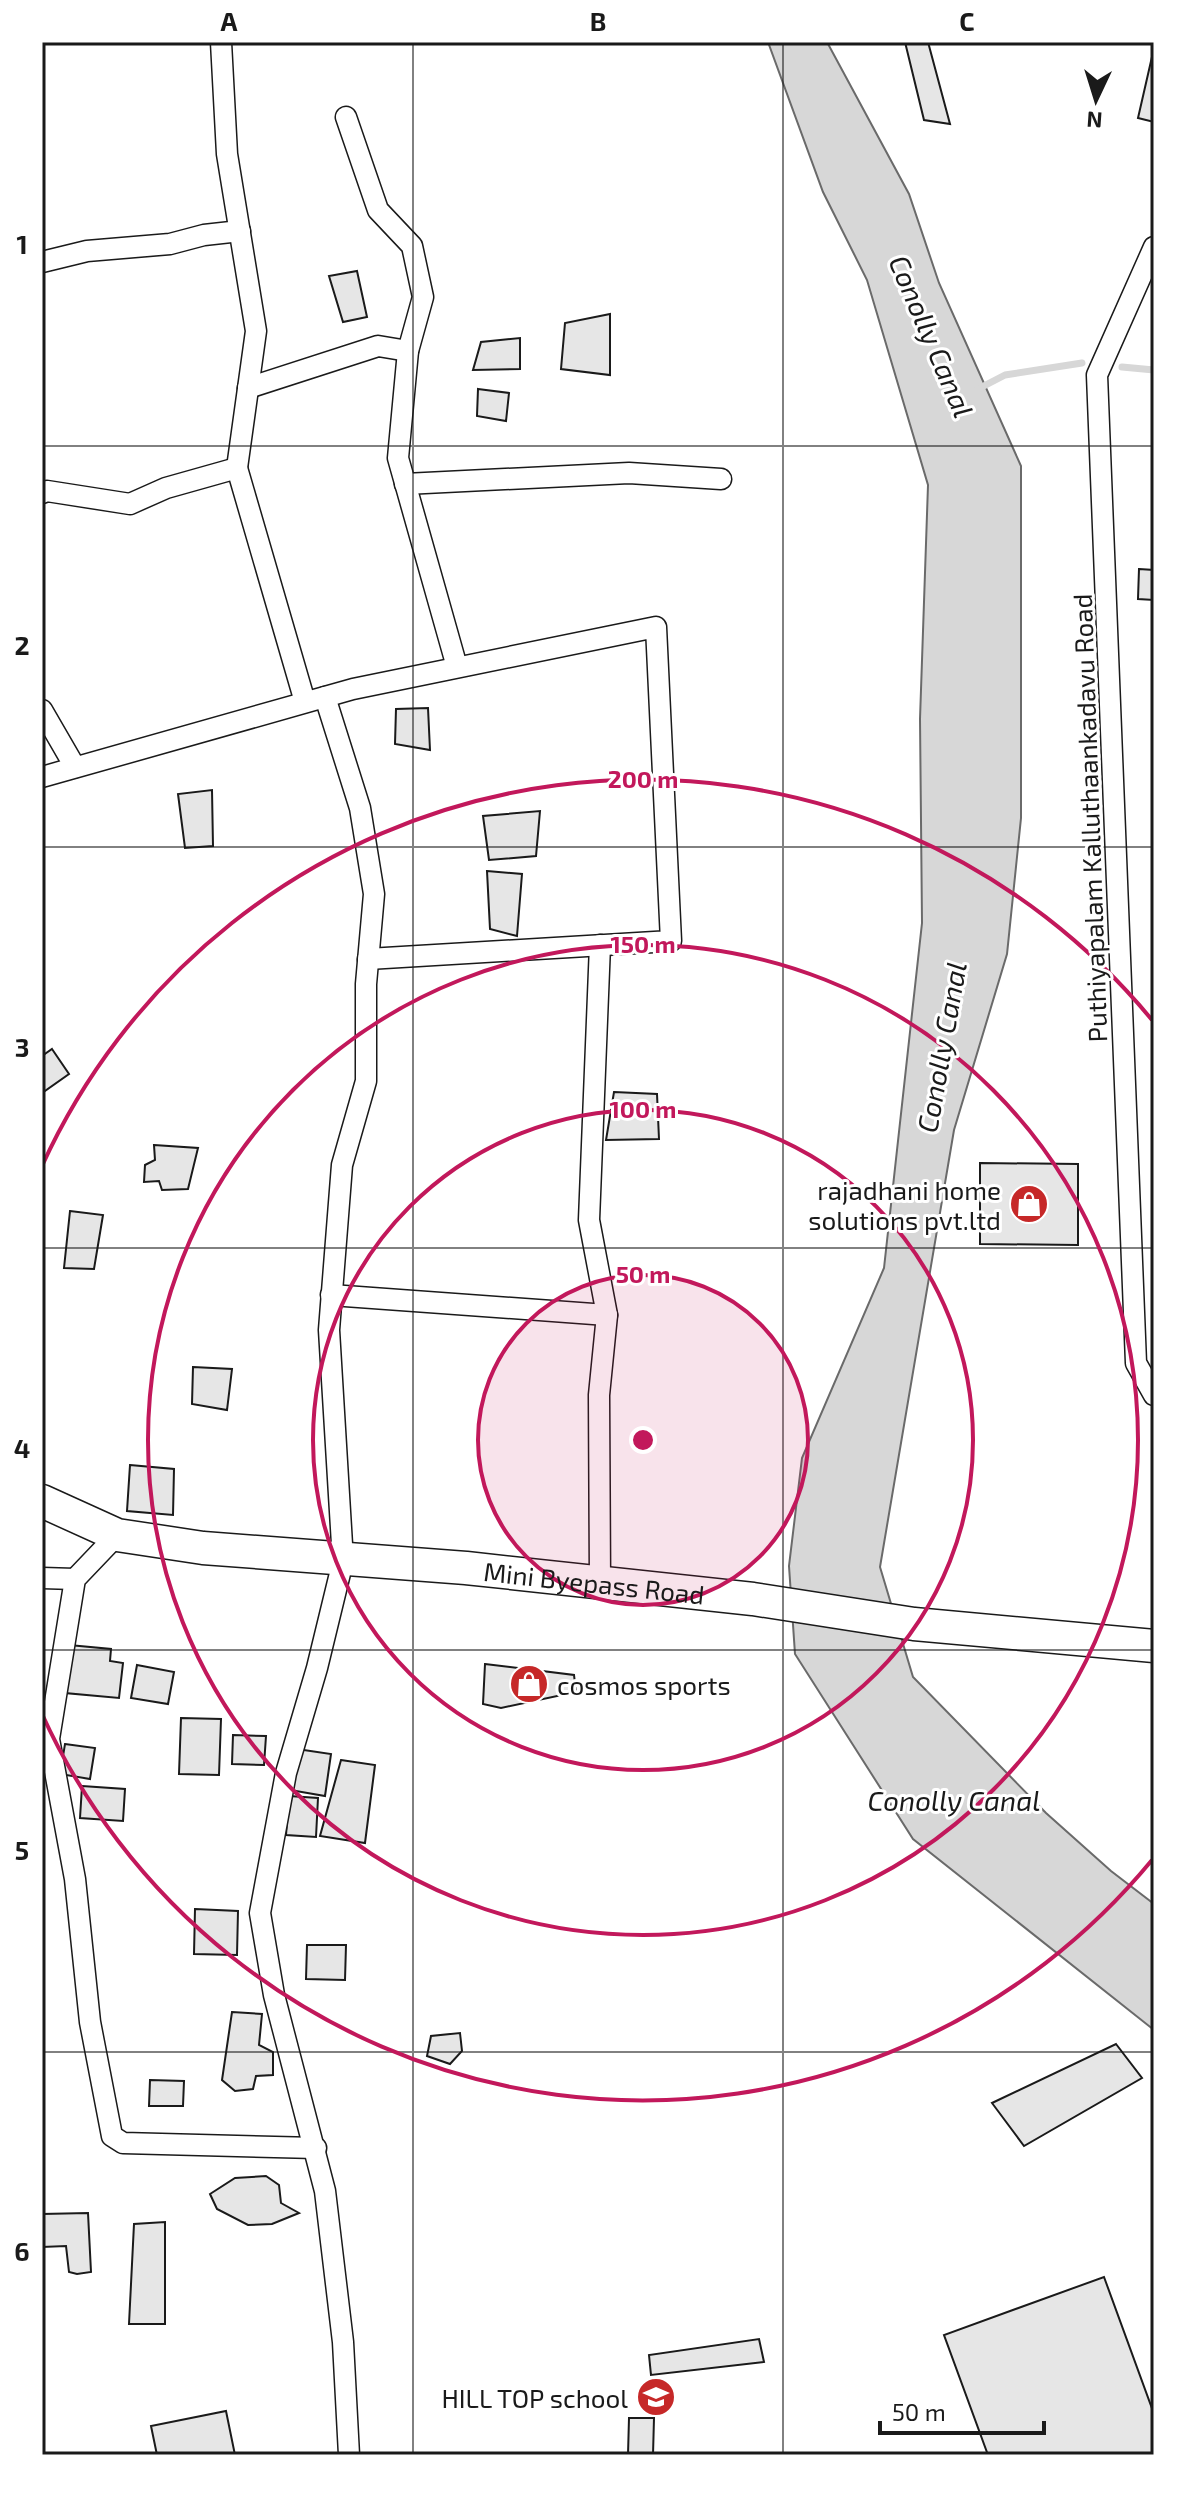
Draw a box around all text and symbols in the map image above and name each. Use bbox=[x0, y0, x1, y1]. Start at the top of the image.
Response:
text: A bbox=[221, 5, 238, 36]
text: B bbox=[590, 5, 606, 36]
text: C bbox=[959, 5, 975, 36]
north arrow bbox=[1056, 60, 1136, 140]
text: N bbox=[1086, 107, 1103, 134]
text: 1 bbox=[16, 228, 28, 259]
water label: Conolly Canal bbox=[883, 250, 981, 422]
street label: Puthiyapalam Kalluthaankadavu Road bbox=[1066, 593, 1112, 1043]
text: 2 bbox=[14, 629, 30, 660]
text: 200 m bbox=[608, 764, 678, 793]
text: 150 m bbox=[610, 929, 676, 958]
water label: Conolly Canal bbox=[909, 959, 973, 1135]
text: 3 bbox=[15, 1031, 29, 1062]
text: 100 m bbox=[610, 1094, 676, 1123]
place label: rajadhani home solutions pvt.ltd bbox=[808, 1174, 1001, 1235]
shop icon: rajadhani home solutions pvt.ltd bbox=[1008, 1183, 1050, 1225]
text: 50 m bbox=[616, 1259, 670, 1288]
centre of rings bbox=[629, 1426, 657, 1454]
text: 4 bbox=[14, 1432, 30, 1463]
street label: Mini Byepass Road bbox=[482, 1555, 706, 1609]
shop icon: cosmos sports bbox=[508, 1663, 550, 1705]
place label: cosmos sports bbox=[557, 1669, 731, 1700]
water label: Conolly Canal bbox=[868, 1783, 1040, 1817]
text: 5 bbox=[15, 1834, 29, 1865]
text: 6 bbox=[14, 2235, 30, 2266]
school or university icon: HILL TOP school bbox=[635, 2376, 677, 2418]
place label: HILL TOP school bbox=[441, 2382, 628, 2413]
scale bar bbox=[880, 2385, 1044, 2435]
text: 50 m bbox=[892, 2397, 946, 2426]

